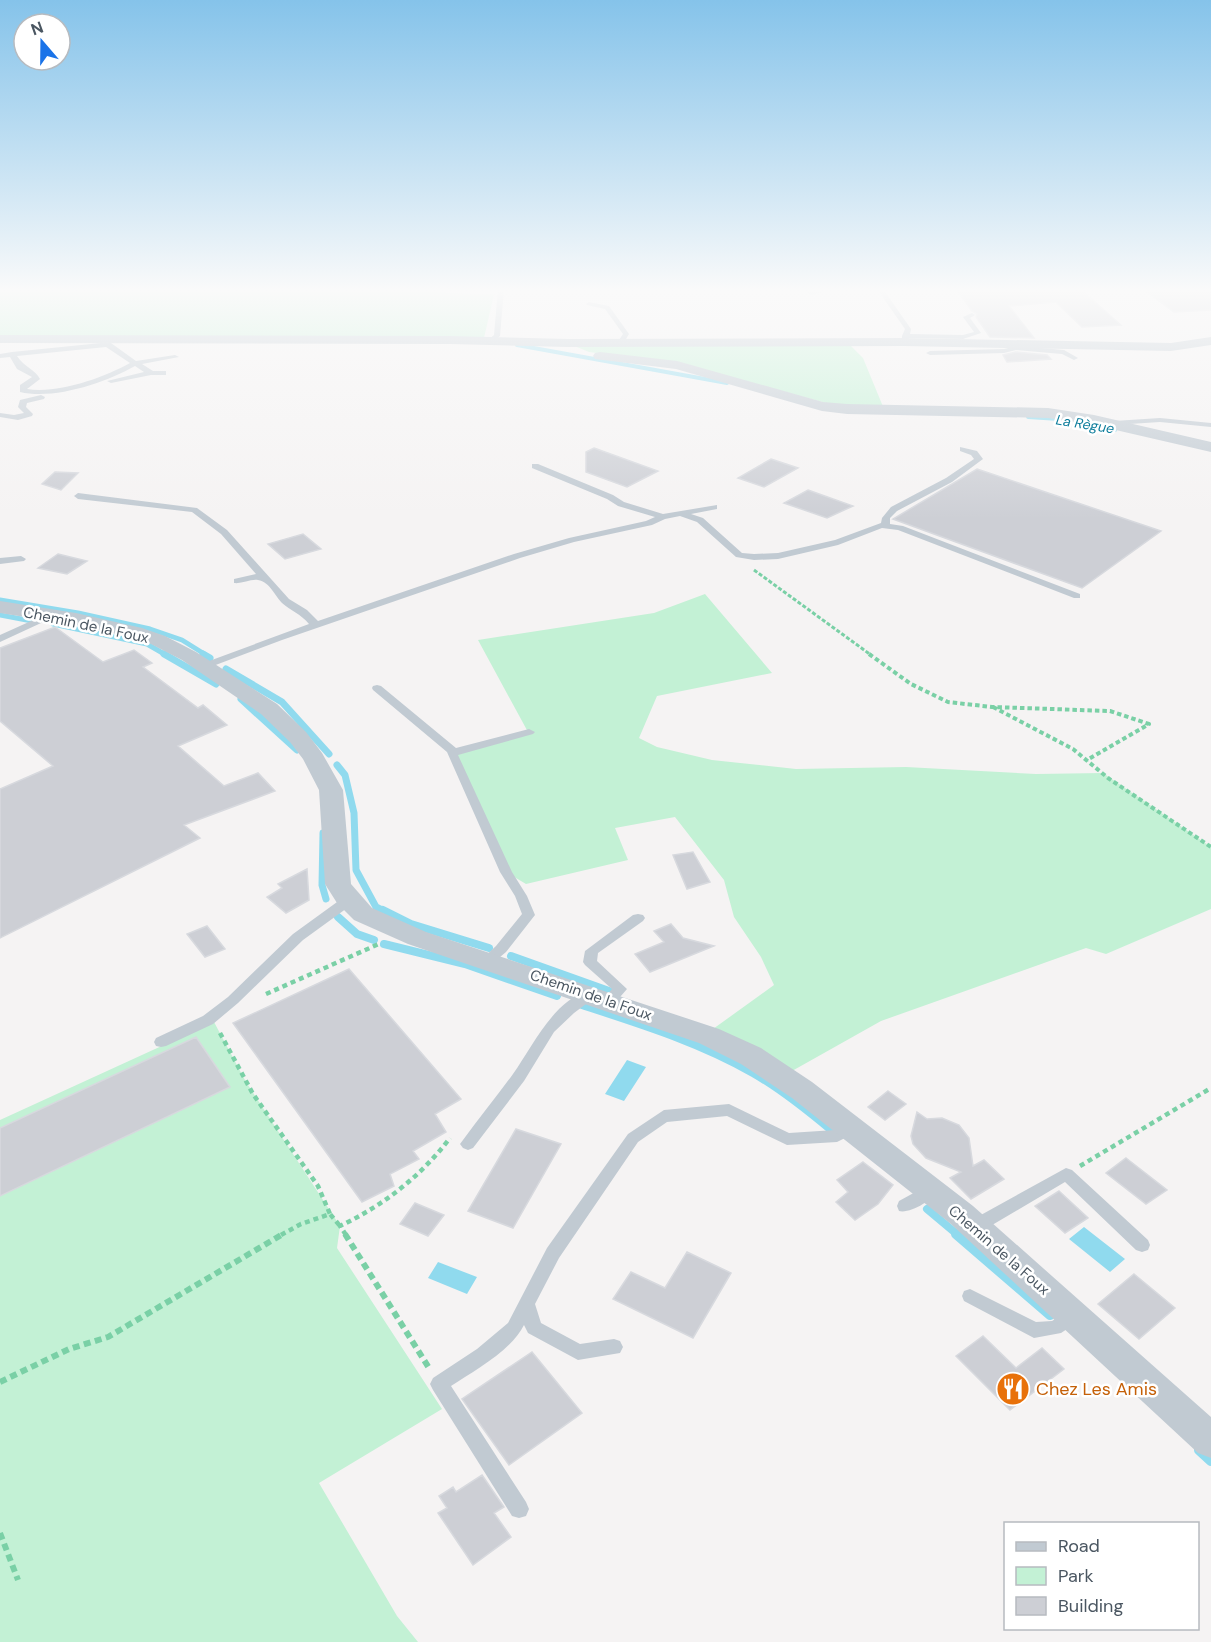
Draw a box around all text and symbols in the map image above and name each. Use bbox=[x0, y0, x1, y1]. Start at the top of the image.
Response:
north arrow bbox=[12, 12, 72, 72]
text: N bbox=[28, 17, 46, 40]
water label: La Règue bbox=[1055, 411, 1116, 437]
street label: Chemin de la Foux bbox=[22, 602, 151, 648]
street label: Chemin de la Foux bbox=[527, 965, 655, 1025]
street label: Chemin de la Foux bbox=[944, 1201, 1054, 1300]
restaurant icon: Chez Les Amis bbox=[995, 1371, 1031, 1407]
place label: Chez Les Amis bbox=[1036, 1377, 1157, 1401]
legend bbox=[1004, 1522, 1199, 1630]
text: Road bbox=[1058, 1534, 1100, 1558]
text: Park bbox=[1058, 1564, 1094, 1588]
text: Building bbox=[1058, 1594, 1123, 1618]

